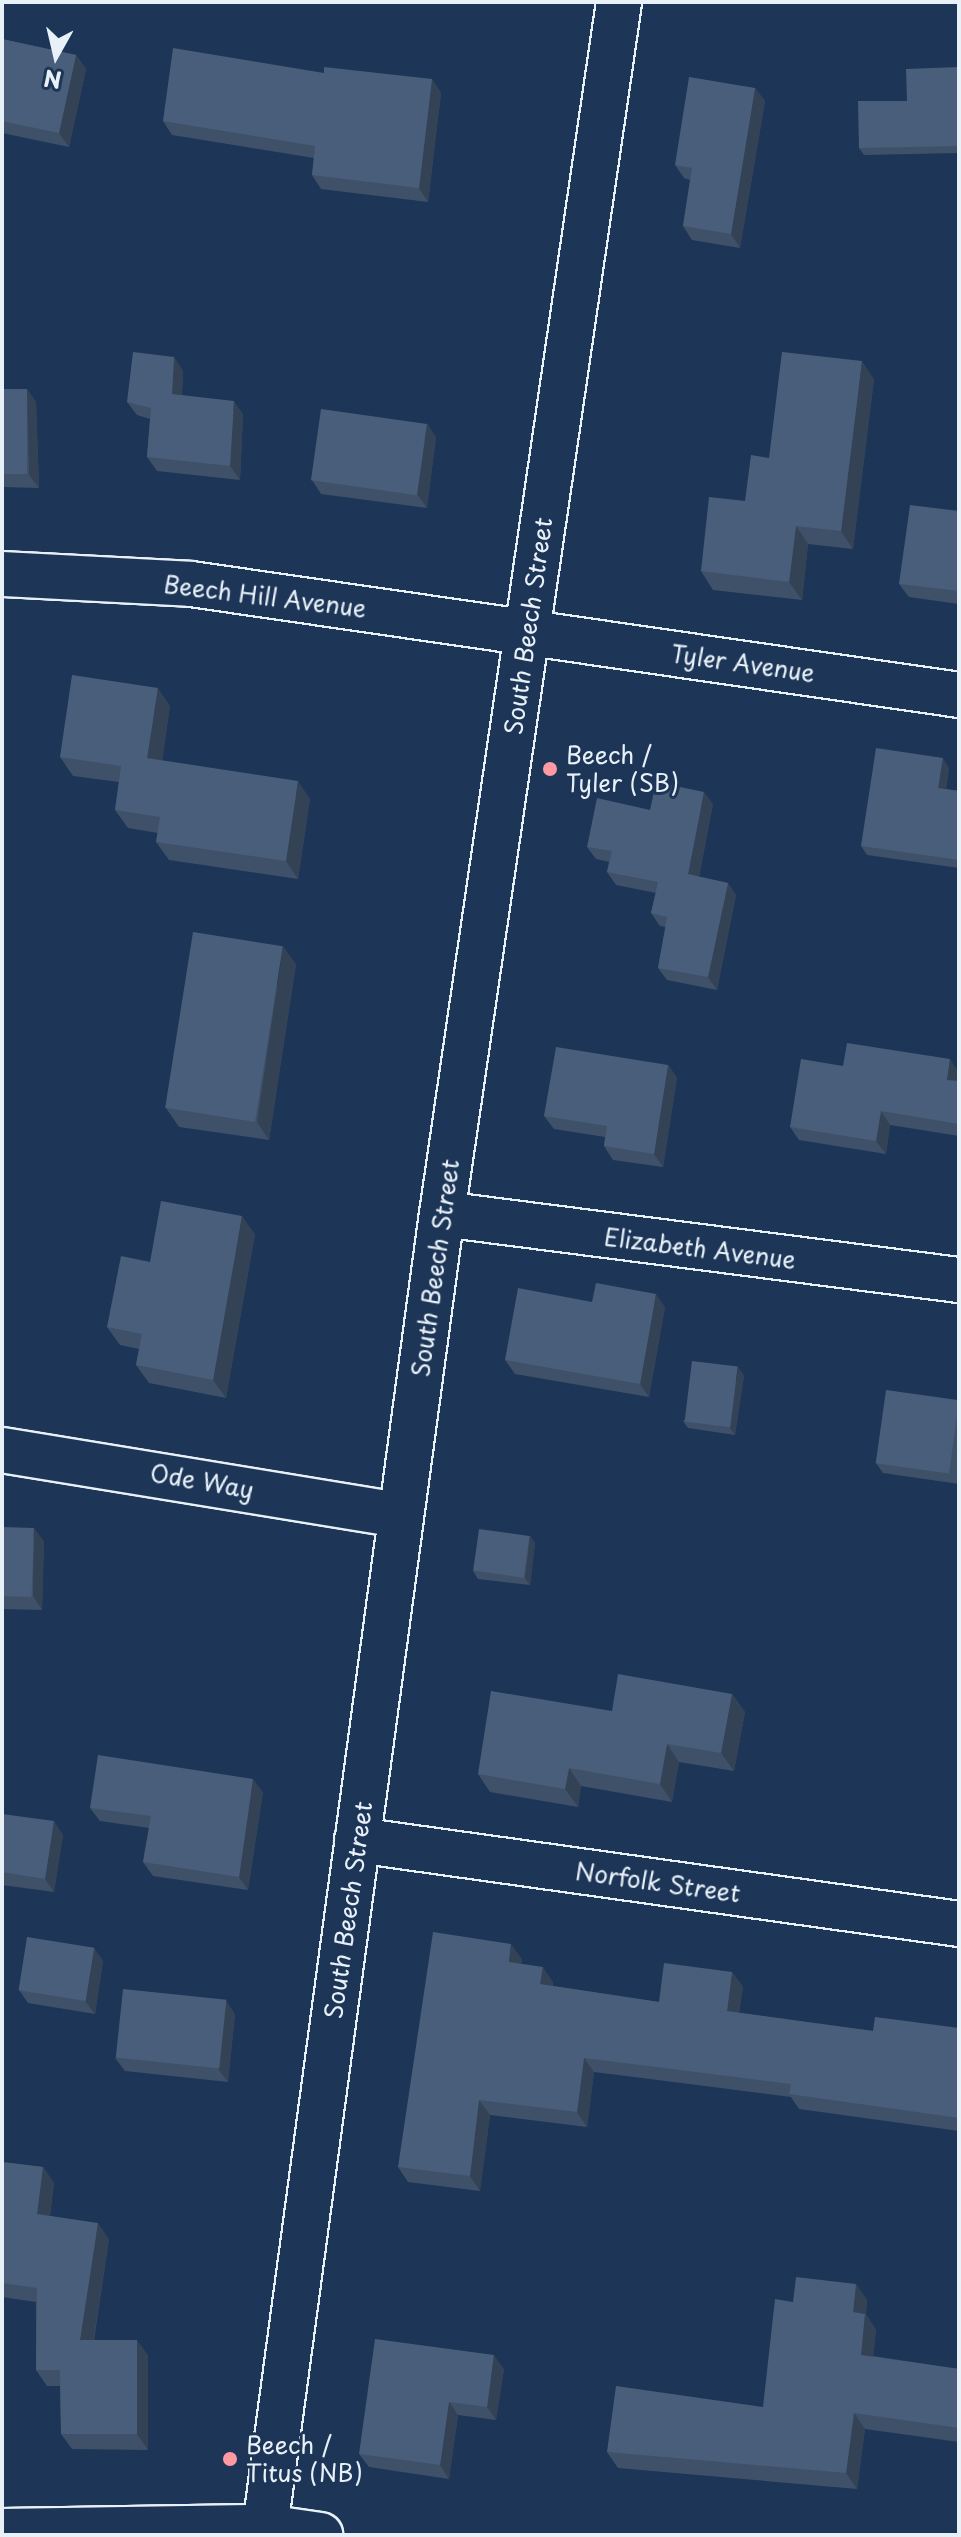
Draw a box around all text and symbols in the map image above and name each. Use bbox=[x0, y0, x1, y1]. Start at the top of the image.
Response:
north arrow bbox=[16, 16, 96, 96]
text: N bbox=[42, 63, 64, 98]
street label: South Beech Street bbox=[498, 515, 558, 737]
street label: Beech Hill Avenue bbox=[162, 569, 368, 623]
street label: Tyler Avenue bbox=[668, 639, 818, 687]
place label: Beech / Tyler (SB) bbox=[566, 741, 681, 797]
marker: Beech / Tyler (SB) bbox=[541, 760, 559, 778]
street label: South Beech Street bbox=[405, 1157, 465, 1379]
street label: Elizabeth Avenue bbox=[601, 1222, 799, 1274]
street label: Ode Way bbox=[148, 1458, 256, 1504]
street label: South Beech Street bbox=[318, 1799, 378, 2021]
street label: Norfolk Street bbox=[574, 1856, 742, 1908]
place label: Beech / Titus (NB) bbox=[246, 2431, 364, 2487]
marker: Beech / Titus (NB) bbox=[221, 2450, 239, 2468]

